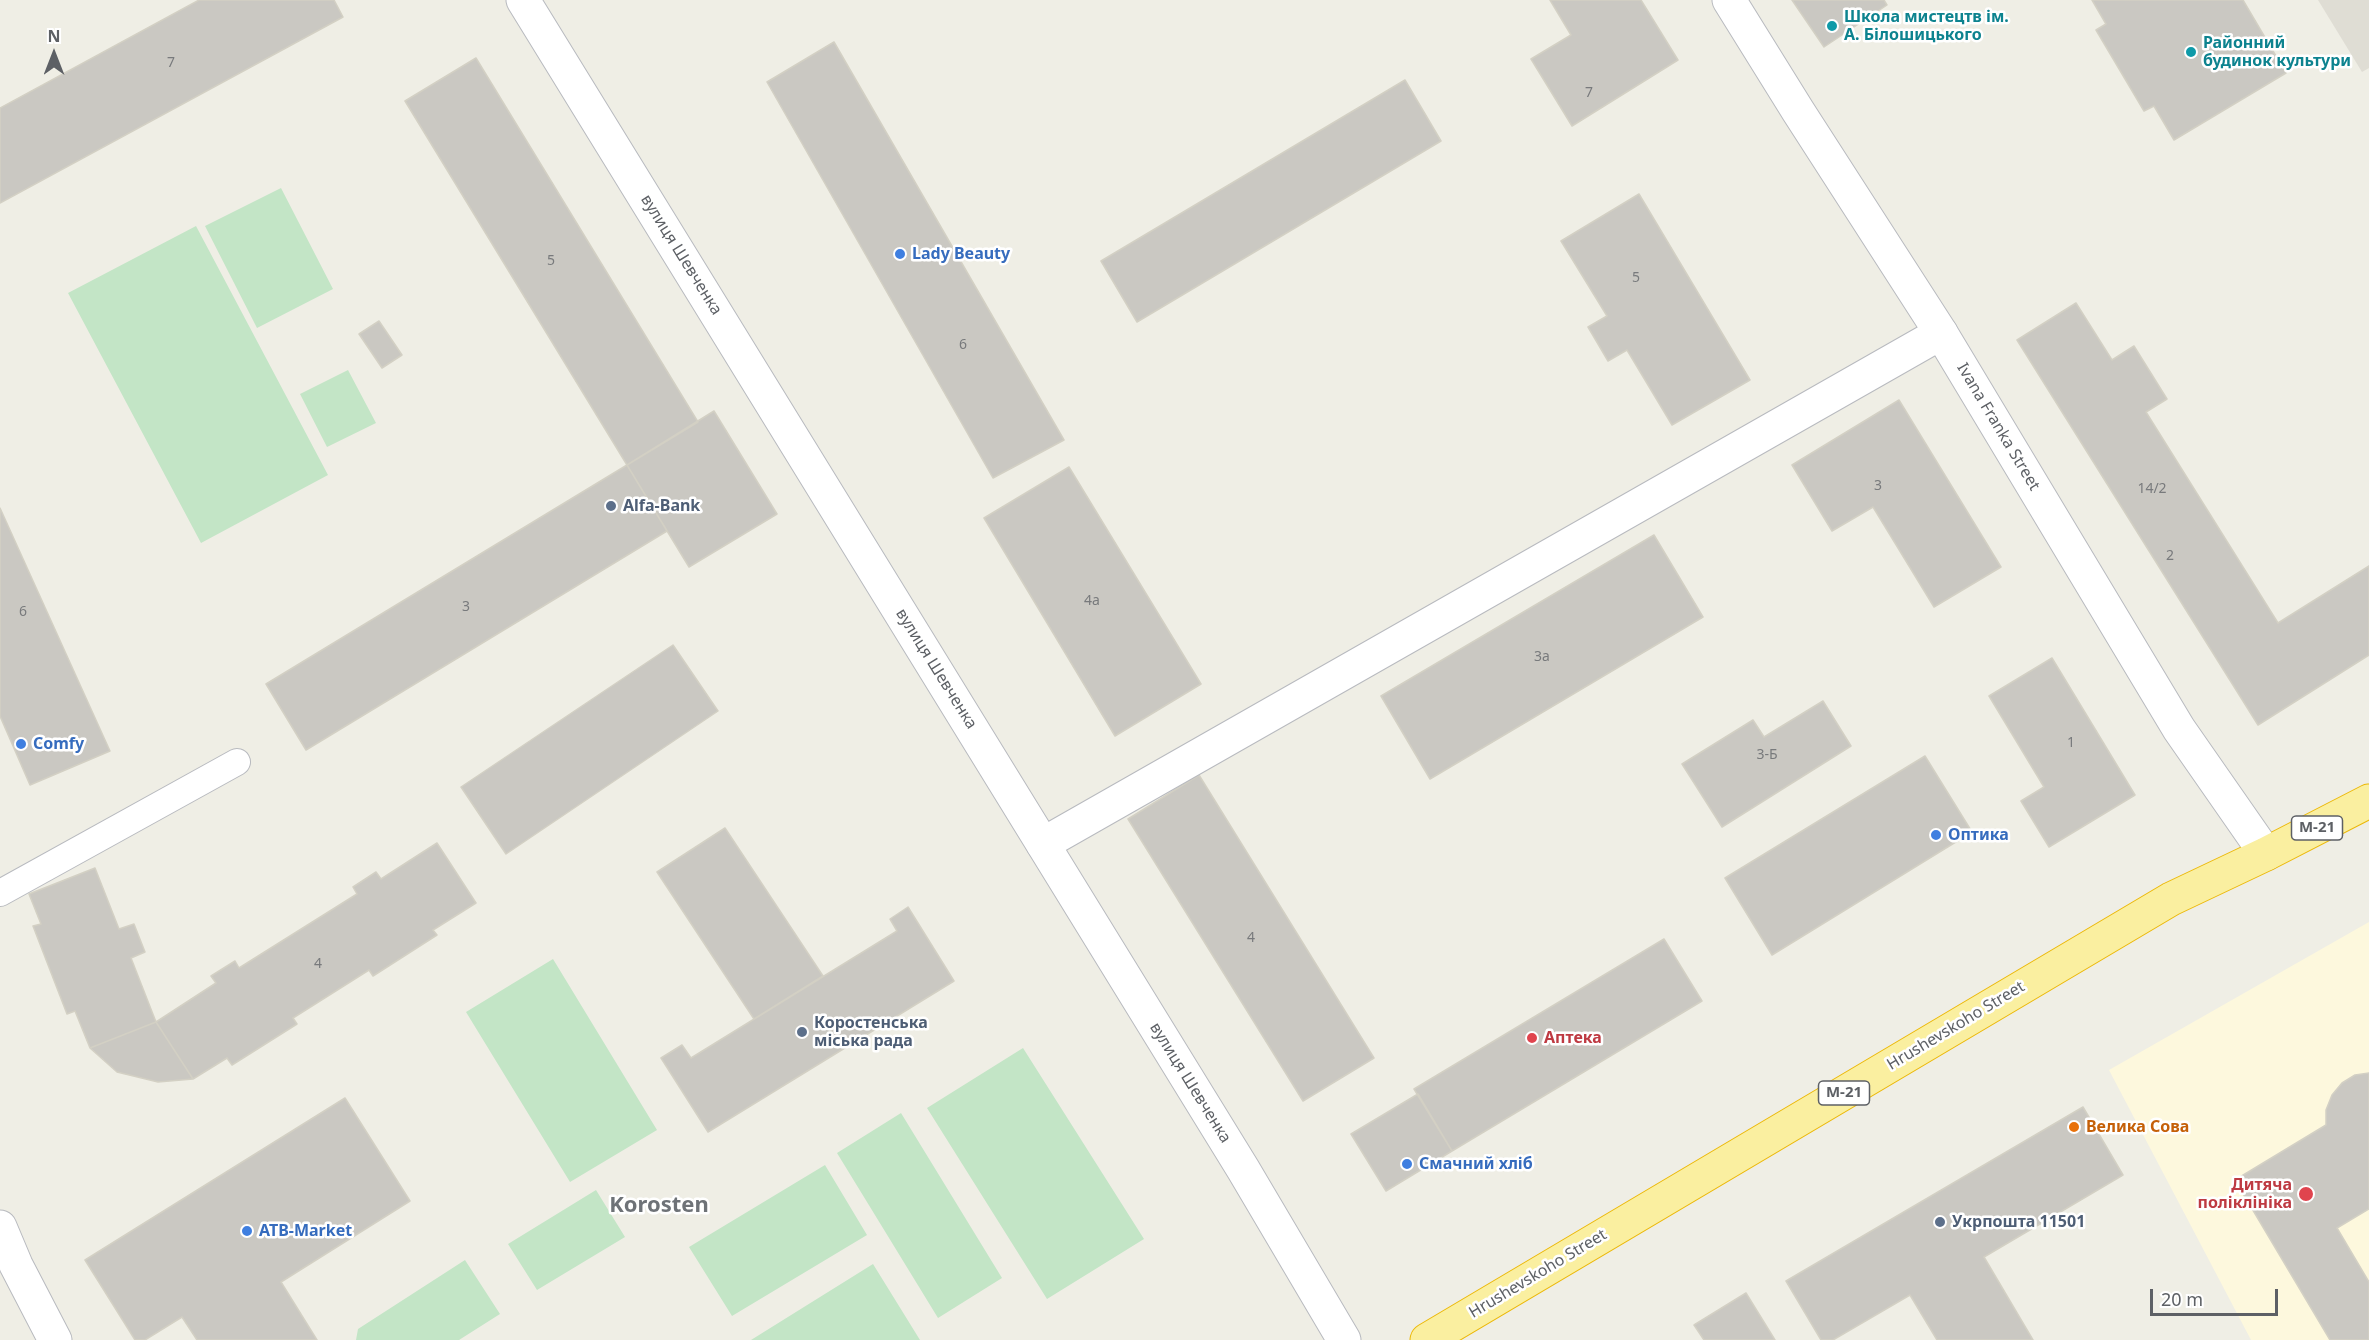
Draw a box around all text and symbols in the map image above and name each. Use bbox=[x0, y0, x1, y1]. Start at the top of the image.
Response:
place label: Школа мистецтв ім. А. Білошицького bbox=[1844, 7, 2009, 45]
marker: Школа мистецтв ім. А. Білошицького bbox=[1825, 19, 1839, 33]
north arrow bbox=[24, 24, 84, 84]
text: N bbox=[47, 25, 61, 47]
place label: Районний будинок культури bbox=[2203, 33, 2351, 71]
marker: Районний будинок культури bbox=[2184, 45, 2198, 59]
house number: 7 bbox=[167, 55, 175, 71]
house number: 7 bbox=[1585, 85, 1593, 101]
street label: вулиця Шевченка bbox=[636, 191, 726, 319]
place label: Lady Beauty bbox=[912, 244, 1010, 264]
marker: Lady Beauty bbox=[893, 247, 907, 261]
house number: 5 bbox=[547, 253, 555, 269]
house number: 5 bbox=[1632, 270, 1640, 286]
house number: 6 bbox=[959, 337, 967, 353]
street label: Ivana Franka Street bbox=[1952, 360, 2044, 494]
house number: 3 bbox=[1874, 478, 1882, 494]
house number: 14/2 bbox=[2137, 481, 2167, 497]
place label: Alfa-Bank bbox=[623, 496, 700, 516]
marker: Alfa-Bank bbox=[604, 499, 618, 513]
house number: 2 bbox=[2166, 548, 2174, 564]
house number: 4a bbox=[1084, 593, 1100, 609]
house number: 3 bbox=[462, 599, 470, 615]
house number: 6 bbox=[19, 604, 27, 620]
street label: вулиця Шевченка bbox=[891, 605, 981, 733]
house number: 3а bbox=[1534, 649, 1550, 665]
place label: Comfy bbox=[33, 734, 84, 754]
house number: 1 bbox=[2067, 735, 2075, 751]
marker: Comfy bbox=[14, 737, 28, 751]
house number: 3-Б bbox=[1756, 747, 1778, 763]
road number: М-21 bbox=[2292, 816, 2342, 840]
place label: Оптика bbox=[1948, 825, 2009, 845]
marker: Оптика bbox=[1929, 828, 1943, 842]
house number: 4 bbox=[1247, 930, 1255, 946]
house number: 4 bbox=[314, 956, 322, 972]
street label: Hrushevskoho Street bbox=[1884, 977, 2028, 1075]
place label: Коростенська міська рада bbox=[814, 1013, 928, 1051]
street label: вулиця Шевченка bbox=[1145, 1019, 1235, 1147]
marker: Коростенська міська рада bbox=[795, 1025, 809, 1039]
place label: Аптека bbox=[1544, 1028, 1602, 1048]
marker: Аптека bbox=[1525, 1031, 1539, 1045]
road number: М-21 bbox=[1818, 1081, 1870, 1105]
place label: Велика Сова bbox=[2086, 1117, 2189, 1137]
marker: Велика Сова bbox=[2067, 1120, 2081, 1134]
place label: Смачний хліб bbox=[1419, 1154, 1533, 1174]
marker: Смачний хліб bbox=[1400, 1157, 1414, 1171]
place label: Дитяча поліклініка bbox=[2198, 1175, 2292, 1213]
marker: Дитяча поліклініка bbox=[2297, 1185, 2315, 1203]
district label: Korosten bbox=[609, 1193, 709, 1219]
place label: Укрпошта 11501 bbox=[1952, 1212, 2085, 1232]
marker: Укрпошта 11501 bbox=[1933, 1215, 1947, 1229]
place label: ATB-Market bbox=[259, 1221, 352, 1241]
marker: ATB-Market bbox=[240, 1224, 254, 1238]
street label: Hrushevskoho Street bbox=[1466, 1225, 1610, 1323]
scale bar bbox=[2153, 1277, 2280, 1315]
text: 20 m bbox=[2161, 1287, 2203, 1311]

